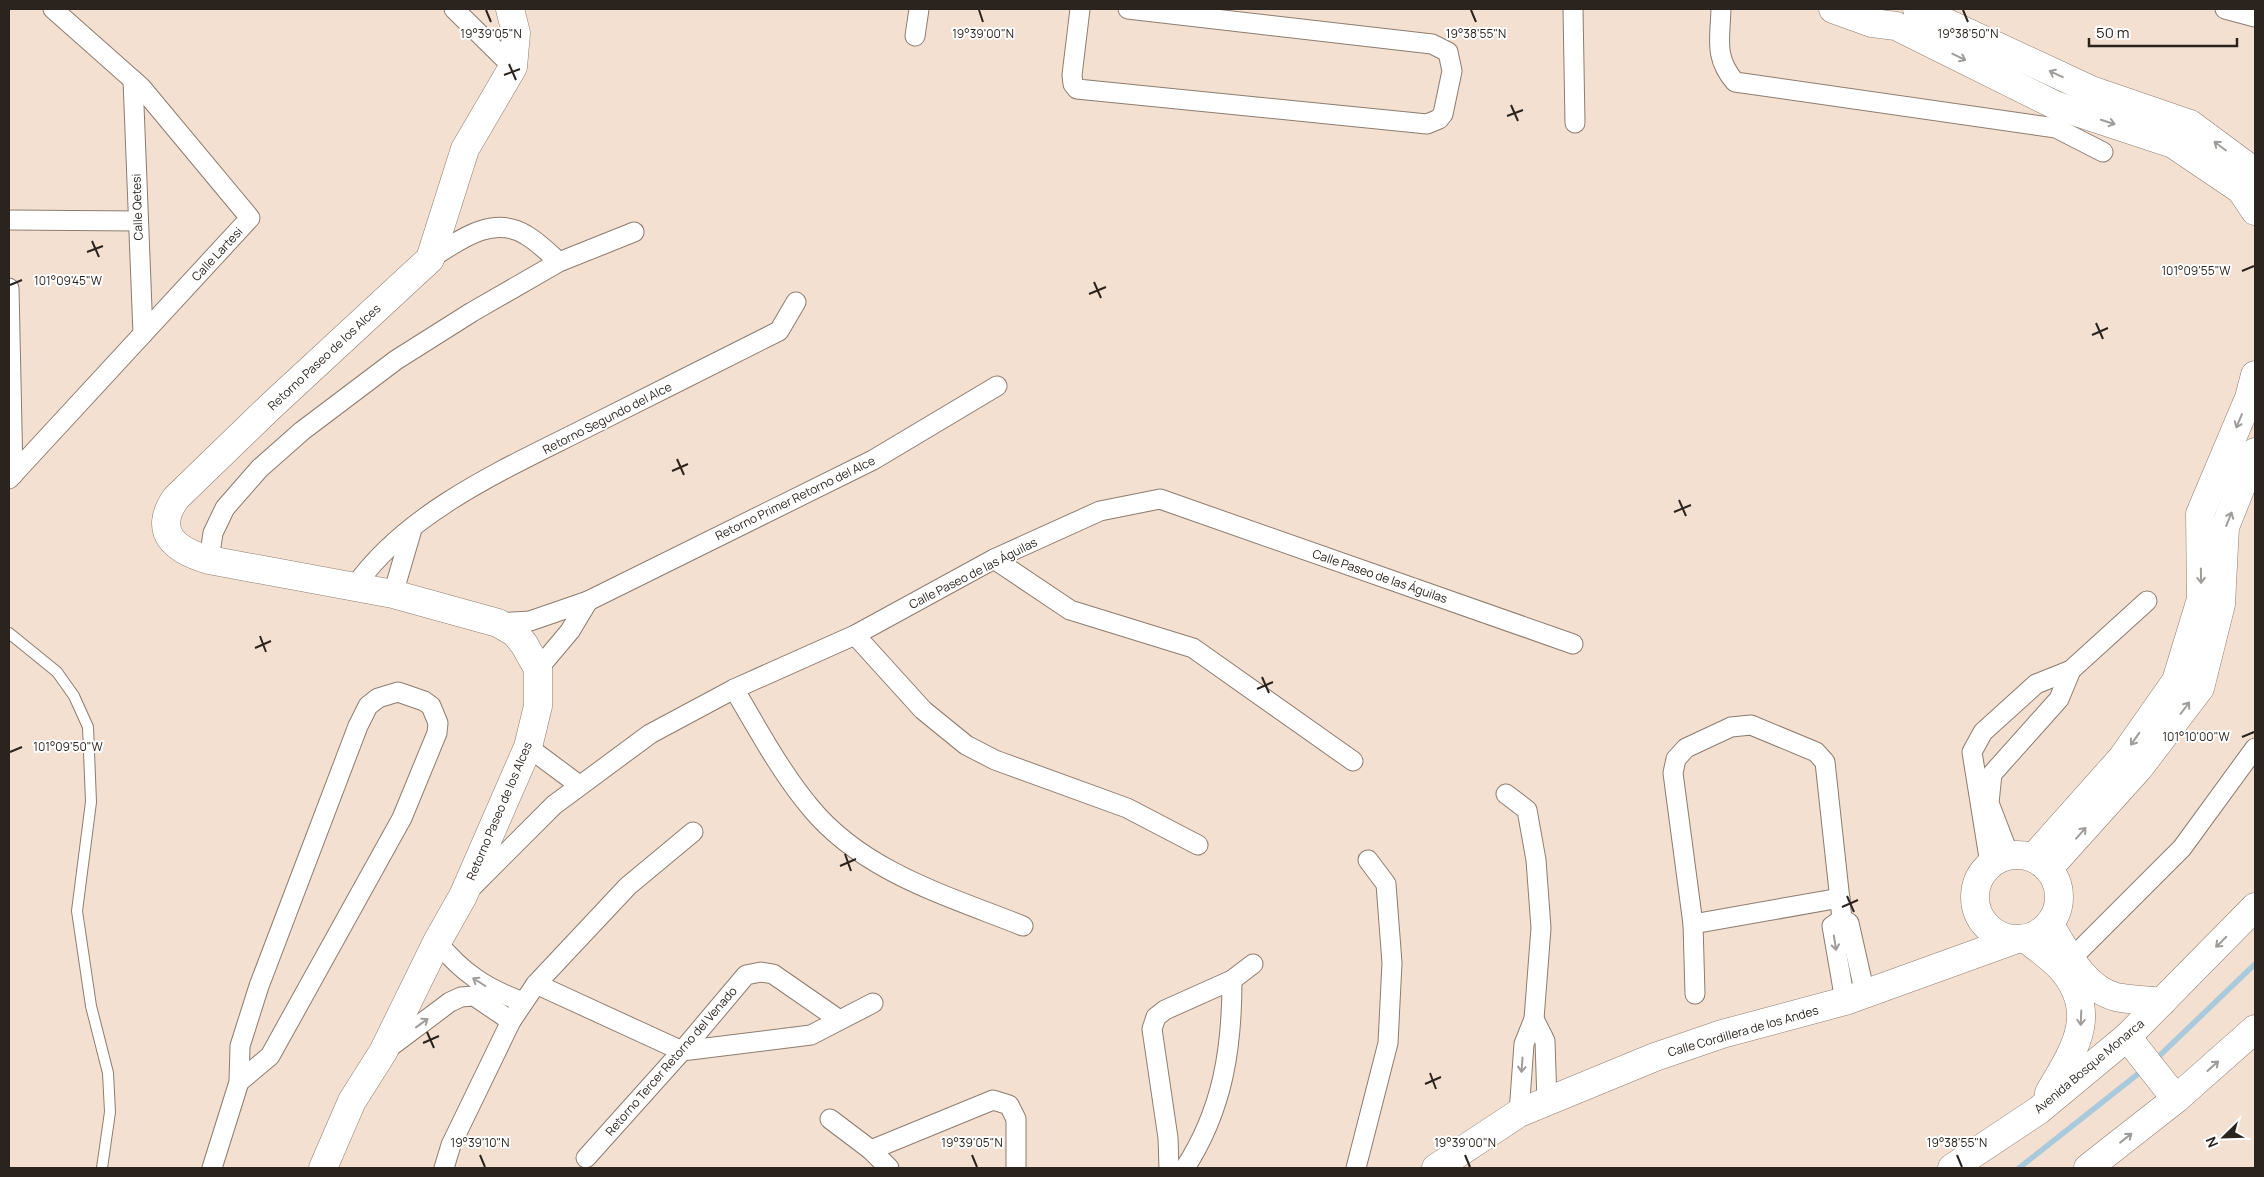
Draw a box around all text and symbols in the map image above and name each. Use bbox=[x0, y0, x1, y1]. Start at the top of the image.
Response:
scale bar bbox=[2089, 15, 2236, 47]
text: 50 m bbox=[2096, 22, 2130, 43]
text: 19°39'05"N bbox=[460, 25, 522, 42]
text: 19°39'00"N bbox=[952, 25, 1014, 42]
text: 19°38'55"N bbox=[1446, 25, 1506, 42]
text: 19°38'50"N bbox=[1938, 25, 1998, 42]
one-way arrow bbox=[1951, 53, 1966, 62]
one-way arrow bbox=[2049, 69, 2064, 79]
one-way arrow bbox=[2099, 118, 2115, 128]
one-way arrow bbox=[2213, 141, 2227, 151]
street label: Calle Qetesi bbox=[127, 173, 147, 241]
street label: Calle Lartesi bbox=[188, 223, 246, 285]
text: 101°09'55"W bbox=[2161, 262, 2231, 279]
text: 101°09'45"W bbox=[34, 272, 103, 289]
street label: Retorno Paseo de los Alces bbox=[264, 300, 384, 414]
street label: Retorno Segundo del Alce bbox=[540, 378, 674, 458]
one-way arrow bbox=[2234, 413, 2243, 428]
street label: Retorno Primer Retorno del Alce bbox=[712, 452, 878, 544]
one-way arrow bbox=[2224, 512, 2234, 527]
street label: Calle Paseo de las Águilas bbox=[906, 533, 1040, 613]
street label: Calle Paseo de las Águilas bbox=[1310, 545, 1450, 607]
one-way arrow bbox=[2196, 568, 2206, 584]
one-way arrow bbox=[2179, 702, 2190, 715]
text: 101°10'00"W bbox=[2162, 728, 2230, 745]
one-way arrow bbox=[2130, 732, 2140, 746]
text: 101°09'50"W bbox=[33, 738, 104, 755]
street label: Retorno Paseo de los Alces bbox=[462, 739, 536, 883]
one-way arrow bbox=[2075, 826, 2087, 839]
one-way arrow bbox=[1830, 935, 1840, 951]
one-way arrow bbox=[2215, 936, 2227, 948]
one-way arrow bbox=[472, 976, 486, 987]
street label: Retorno Tercer Retorno del Venado bbox=[601, 983, 741, 1139]
street label: Calle Cordillera de los Andes bbox=[1666, 1001, 1820, 1061]
one-way arrow bbox=[2076, 1010, 2086, 1026]
street label: Avenida Bosque Monarca bbox=[2030, 1015, 2148, 1117]
one-way arrow bbox=[415, 1018, 429, 1028]
one-way arrow bbox=[1518, 1057, 1527, 1073]
one-way arrow bbox=[2206, 1061, 2219, 1072]
north arrow bbox=[2199, 1112, 2249, 1162]
one-way arrow bbox=[2119, 1133, 2132, 1144]
text: 19°39'10"N bbox=[450, 1134, 510, 1151]
text: 19°39'05"N bbox=[941, 1134, 1003, 1151]
text: 19°39'00"N bbox=[1434, 1134, 1496, 1151]
text: 19°38'55"N bbox=[1927, 1134, 1987, 1151]
text: N bbox=[2201, 1134, 2222, 1151]

